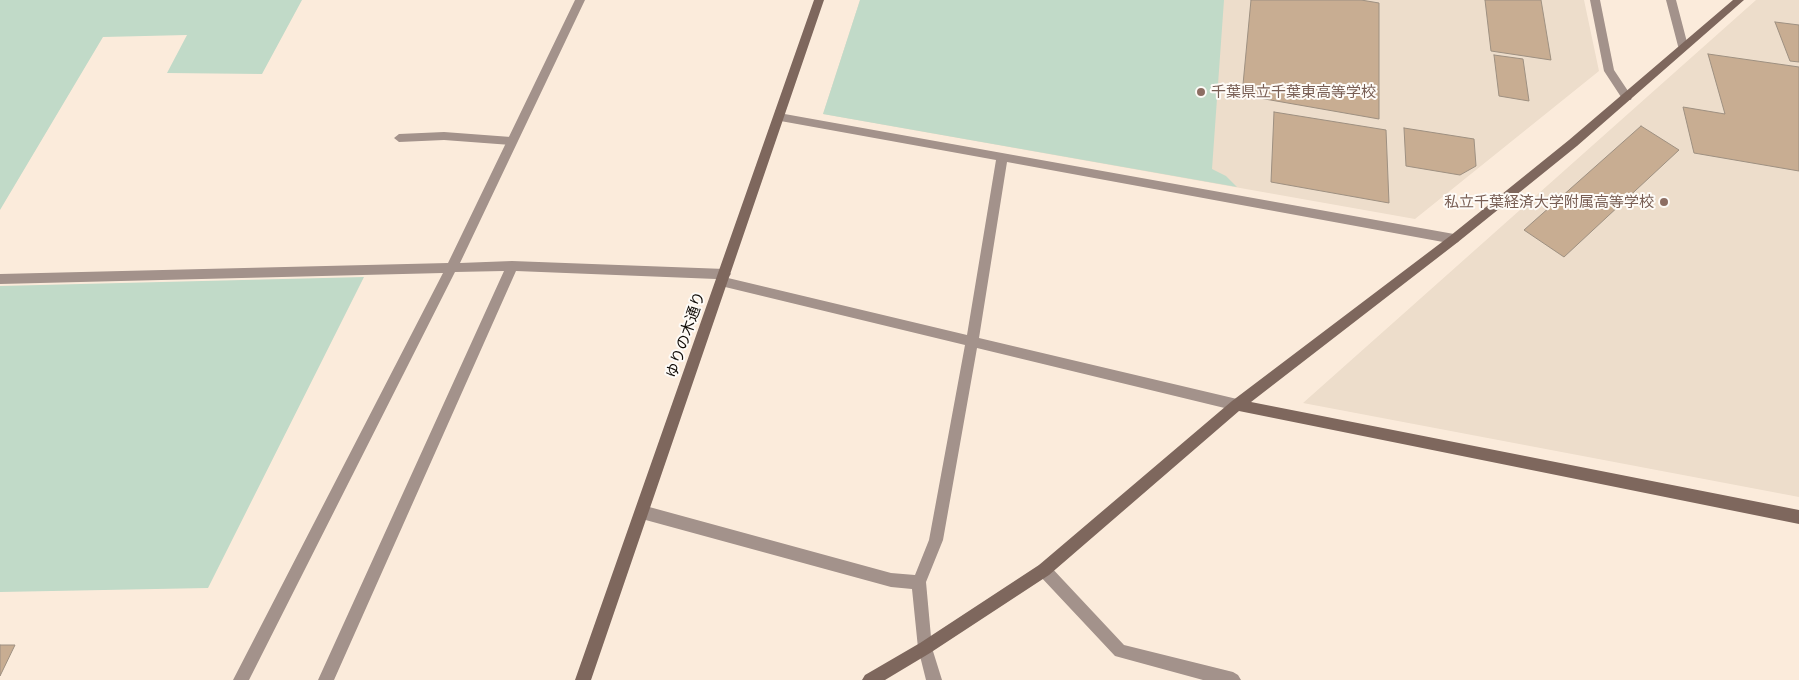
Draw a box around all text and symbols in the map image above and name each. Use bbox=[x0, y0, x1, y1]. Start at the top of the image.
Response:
place label: 千葉県立千葉東高等学校 bbox=[1211, 83, 1376, 101]
marker: 千葉県立千葉東高等学校 bbox=[1195, 86, 1207, 98]
place label: 私立千葉経済大学附属高等学校 bbox=[1444, 193, 1654, 211]
marker: 私立千葉経済大学附属高等学校 bbox=[1658, 196, 1670, 208]
street label: ゆりの木通り bbox=[663, 290, 709, 380]

